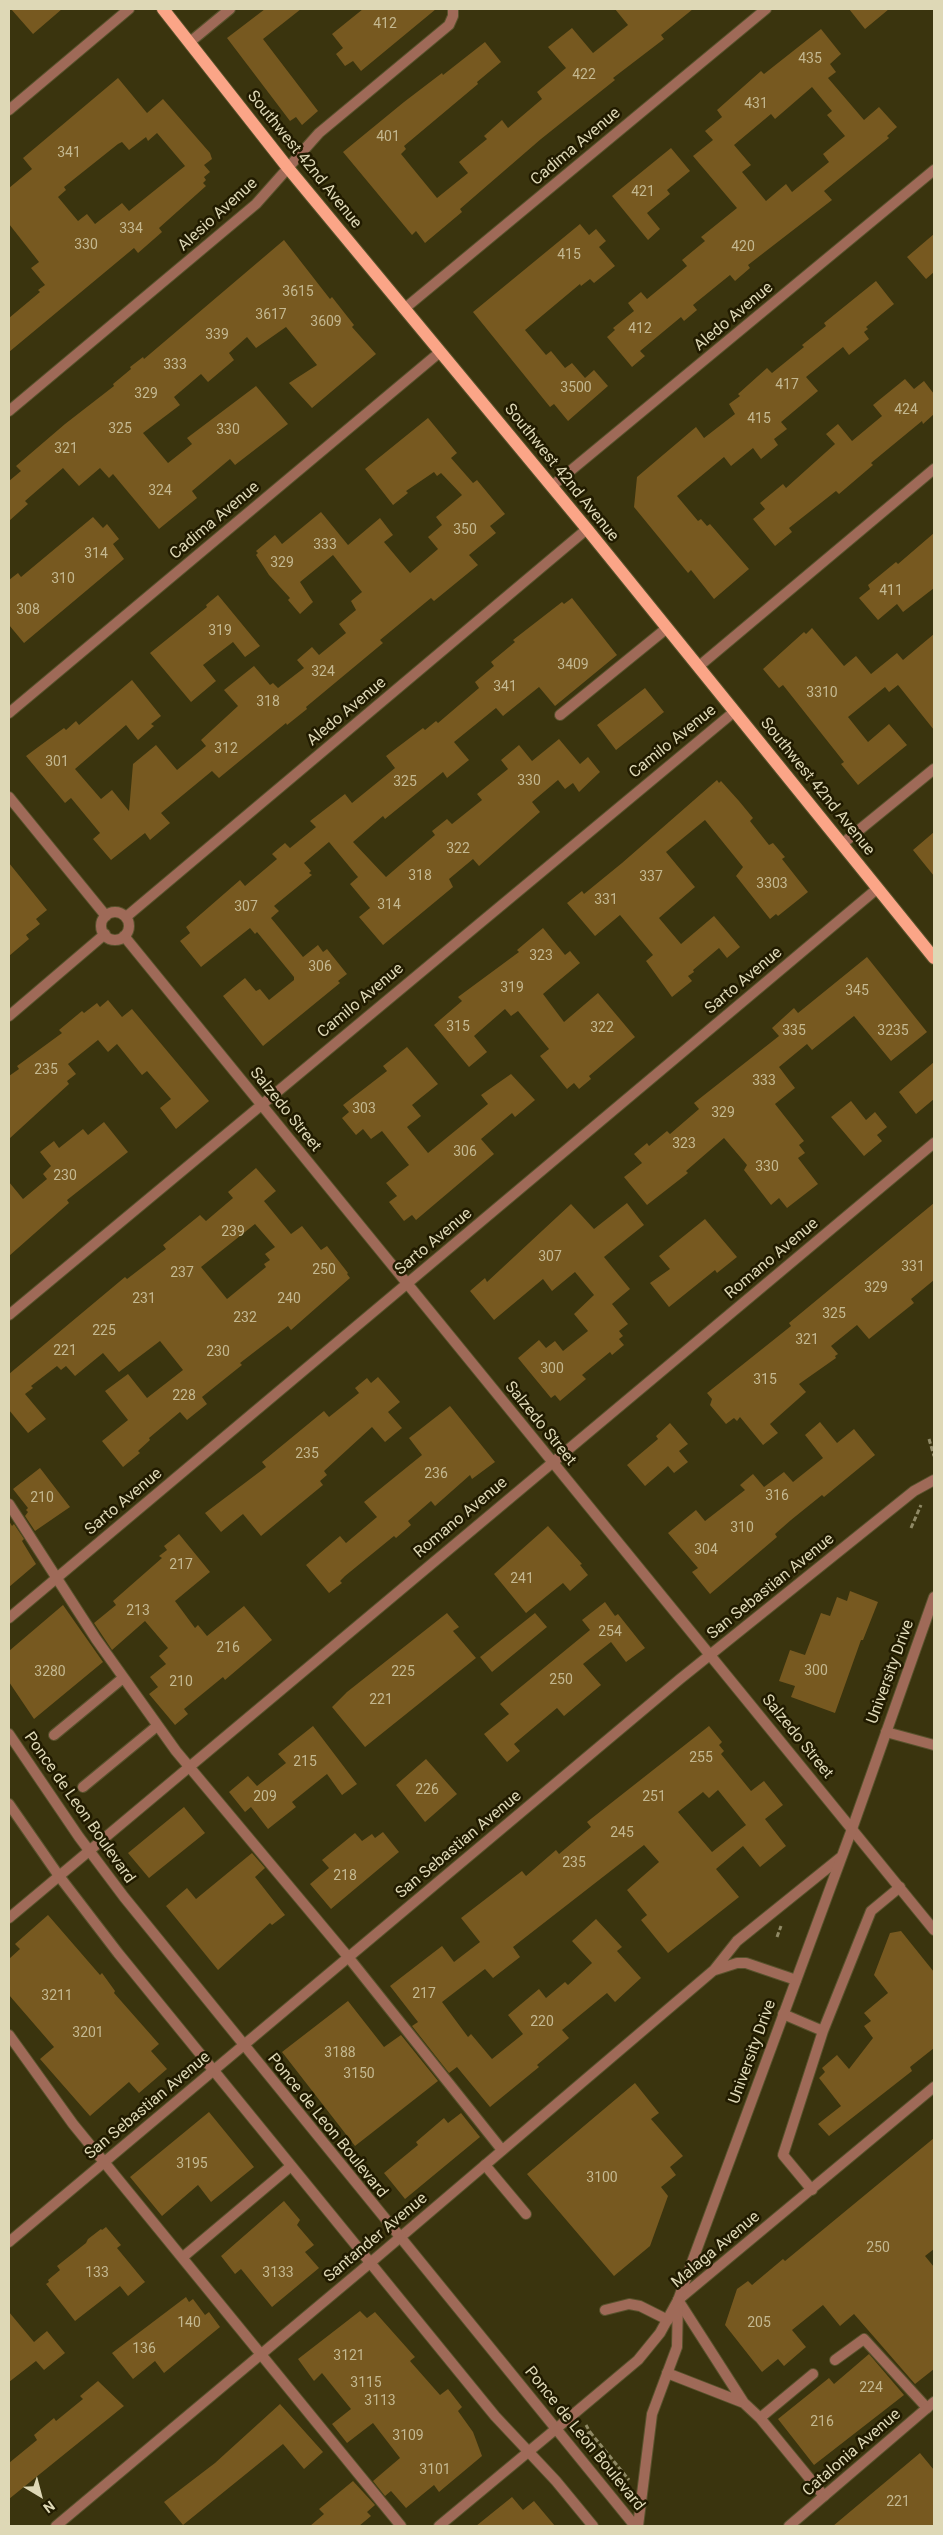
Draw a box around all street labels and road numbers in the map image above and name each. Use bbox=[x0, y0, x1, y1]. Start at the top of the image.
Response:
street label: Southwest 42nd Avenue bbox=[243, 87, 365, 233]
street label: Cadima Avenue bbox=[527, 104, 625, 190]
street label: Alesio Avenue bbox=[174, 174, 262, 256]
street label: Aledo Avenue bbox=[691, 278, 777, 356]
street label: Southwest 42nd Avenue bbox=[500, 400, 622, 546]
street label: Cadima Avenue bbox=[166, 478, 264, 564]
street label: Aledo Avenue bbox=[304, 673, 390, 751]
street label: Camilo Avenue bbox=[626, 701, 720, 783]
street label: Southwest 42nd Avenue bbox=[756, 714, 878, 860]
street label: Sarto Avenue bbox=[702, 943, 786, 1019]
street label: Camilo Avenue bbox=[314, 959, 408, 1043]
street label: Salzedo Street bbox=[245, 1064, 325, 1156]
street label: Sarto Avenue bbox=[392, 1204, 476, 1280]
street label: Romano Avenue bbox=[721, 1214, 823, 1304]
street label: Salzedo Street bbox=[500, 1378, 580, 1470]
street label: Sarto Avenue bbox=[82, 1464, 166, 1540]
street label: Romano Avenue bbox=[410, 1473, 512, 1563]
street label: San Sebastian Avenue bbox=[704, 1530, 838, 1644]
street label: University Drive bbox=[863, 1617, 919, 1727]
street label: Salzedo Street bbox=[757, 1691, 837, 1783]
street label: Ponce de Leon Boulevard bbox=[19, 1729, 139, 1887]
street label: San Sebastian Avenue bbox=[392, 1787, 526, 1903]
street label: University Drive bbox=[725, 1997, 781, 2107]
street label: San Sebastian Avenue bbox=[81, 2048, 215, 2164]
street label: Ponce de Leon Boulevard bbox=[263, 2050, 391, 2202]
street label: Santander Avenue bbox=[320, 2189, 432, 2287]
street label: Malaga Avenue bbox=[668, 2208, 764, 2292]
street label: Ponce de Leon Boulevard bbox=[520, 2363, 648, 2515]
street label: Catalonia Avenue bbox=[799, 2405, 905, 2501]

